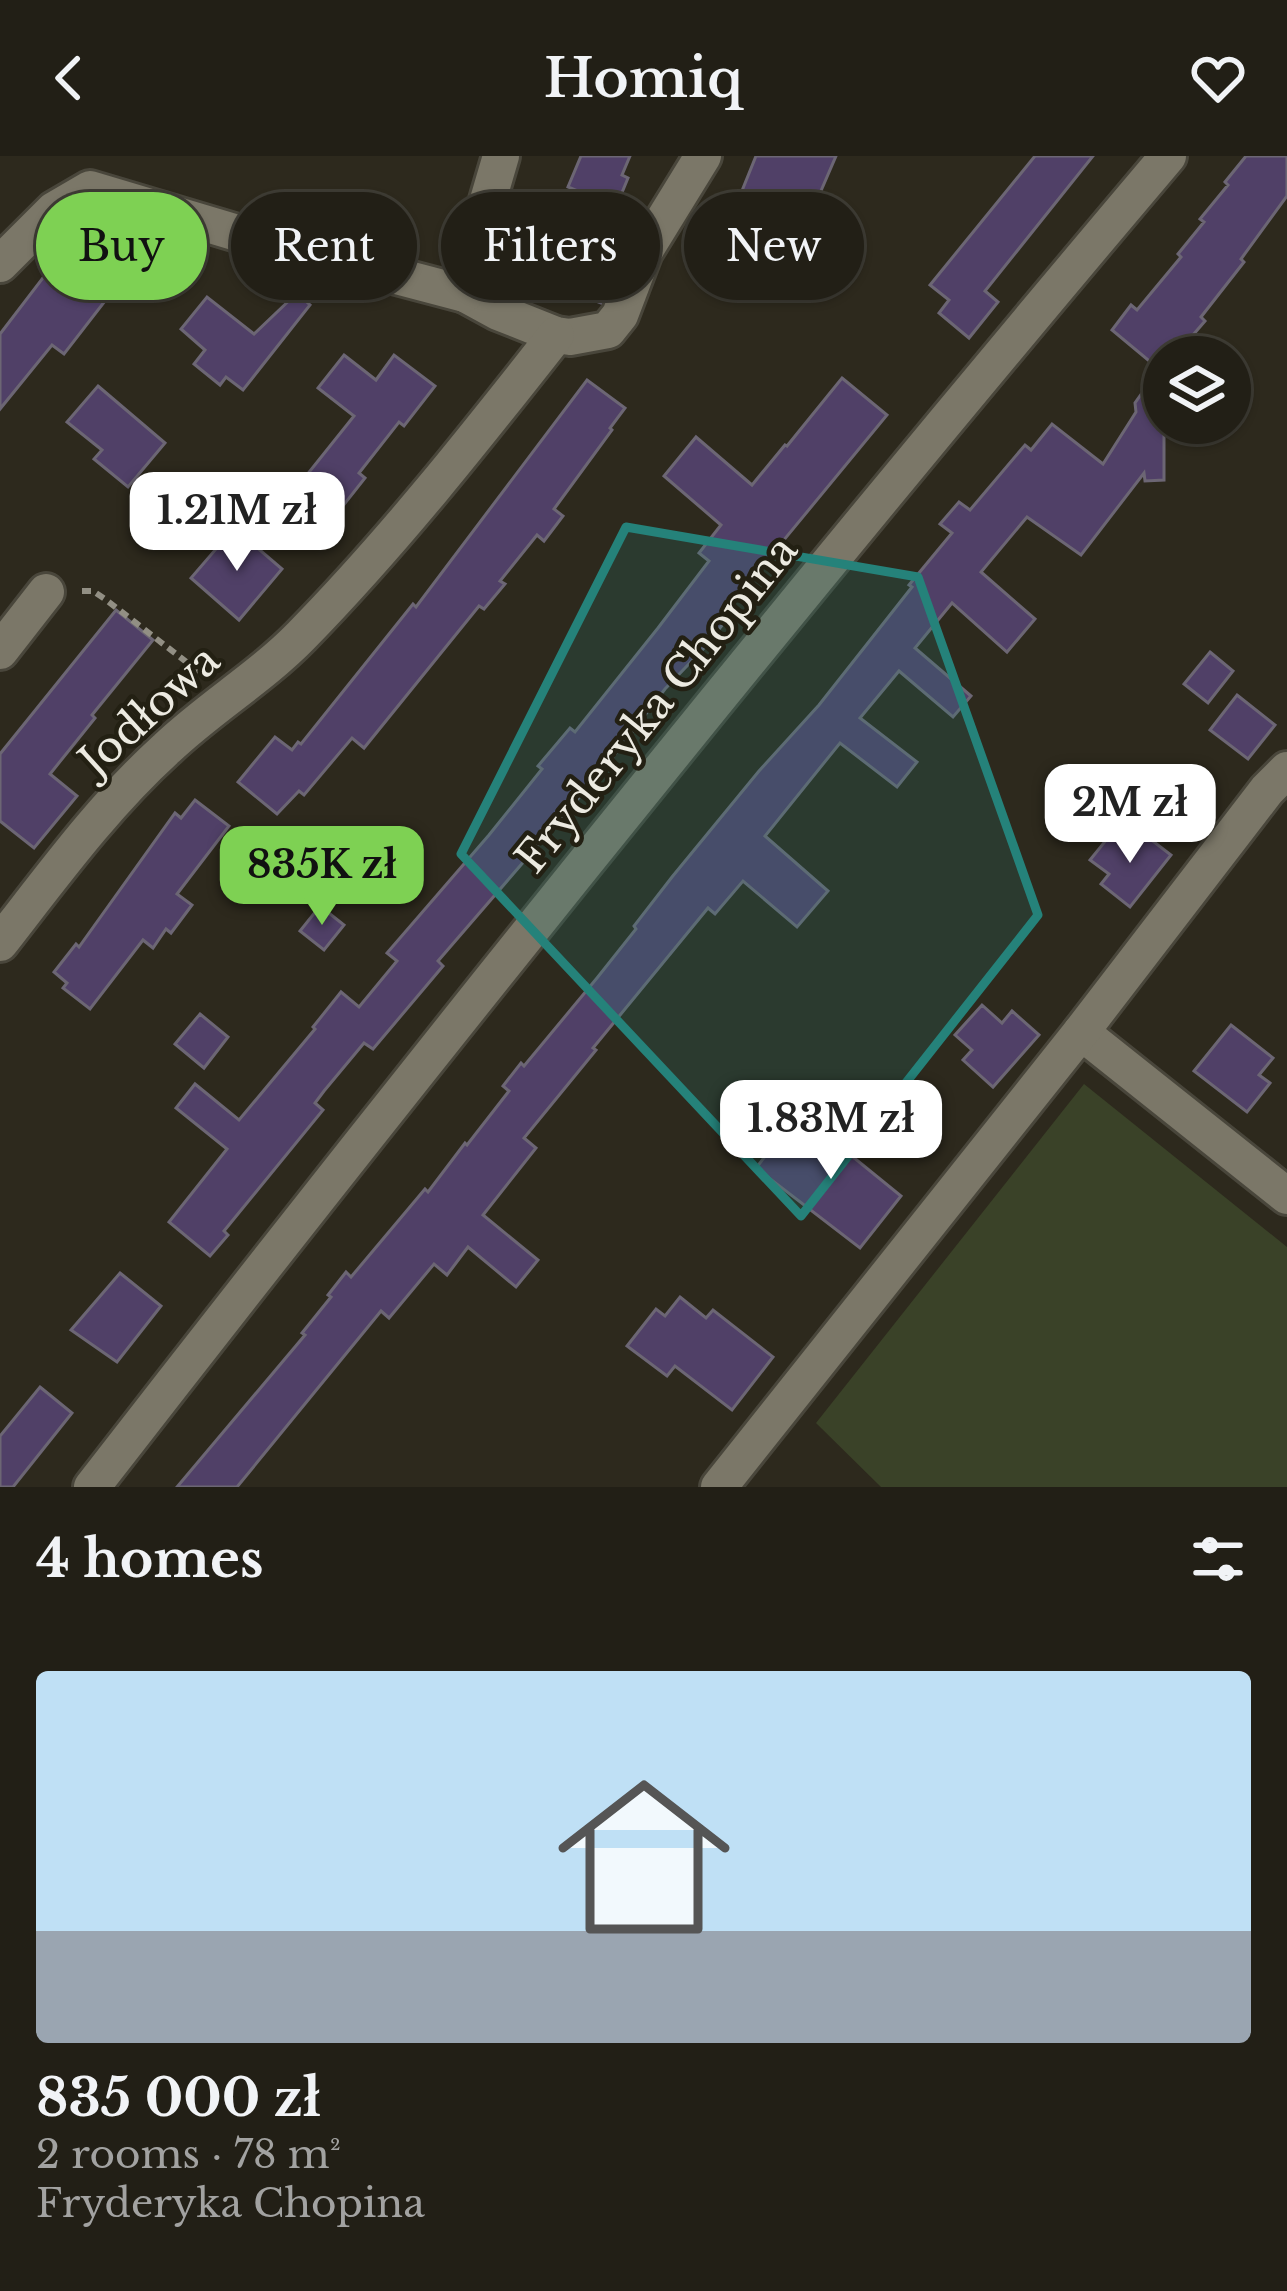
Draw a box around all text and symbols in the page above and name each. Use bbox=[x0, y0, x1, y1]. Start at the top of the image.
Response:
icon: back bbox=[36, 45, 102, 111]
text: Homiq bbox=[544, 45, 743, 112]
icon: heart bbox=[1185, 45, 1251, 111]
chip: Buy bbox=[36, 192, 207, 300]
chip: Rent bbox=[231, 192, 417, 300]
chip: Filters bbox=[441, 192, 660, 300]
chip: New bbox=[684, 192, 864, 300]
map controls bbox=[1143, 336, 1251, 444]
button: layers bbox=[1143, 336, 1251, 444]
pin: 1.21M zł bbox=[113, 472, 361, 574]
text: 1.21M zł bbox=[157, 486, 317, 535]
street label: Fryderyka Chopina bbox=[504, 524, 808, 883]
street label: Jodłowa bbox=[65, 633, 230, 790]
pin: 2M zł bbox=[1046, 764, 1214, 866]
text: 2M zł bbox=[1072, 778, 1188, 827]
pin: 835K zł bbox=[211, 826, 433, 928]
text: 835K zł bbox=[247, 840, 397, 889]
pin: 1.83M zł bbox=[707, 1080, 955, 1182]
text: 1.83M zł bbox=[747, 1094, 915, 1143]
icon: filters bbox=[1185, 1526, 1251, 1592]
text: 4 homes bbox=[36, 1528, 264, 1591]
icon: home bbox=[536, 1749, 752, 1965]
text: 835 000 zł bbox=[36, 2067, 321, 2130]
text: 2 rooms · 78 m² bbox=[36, 2130, 341, 2179]
text: Fryderyka Chopina bbox=[36, 2179, 425, 2228]

